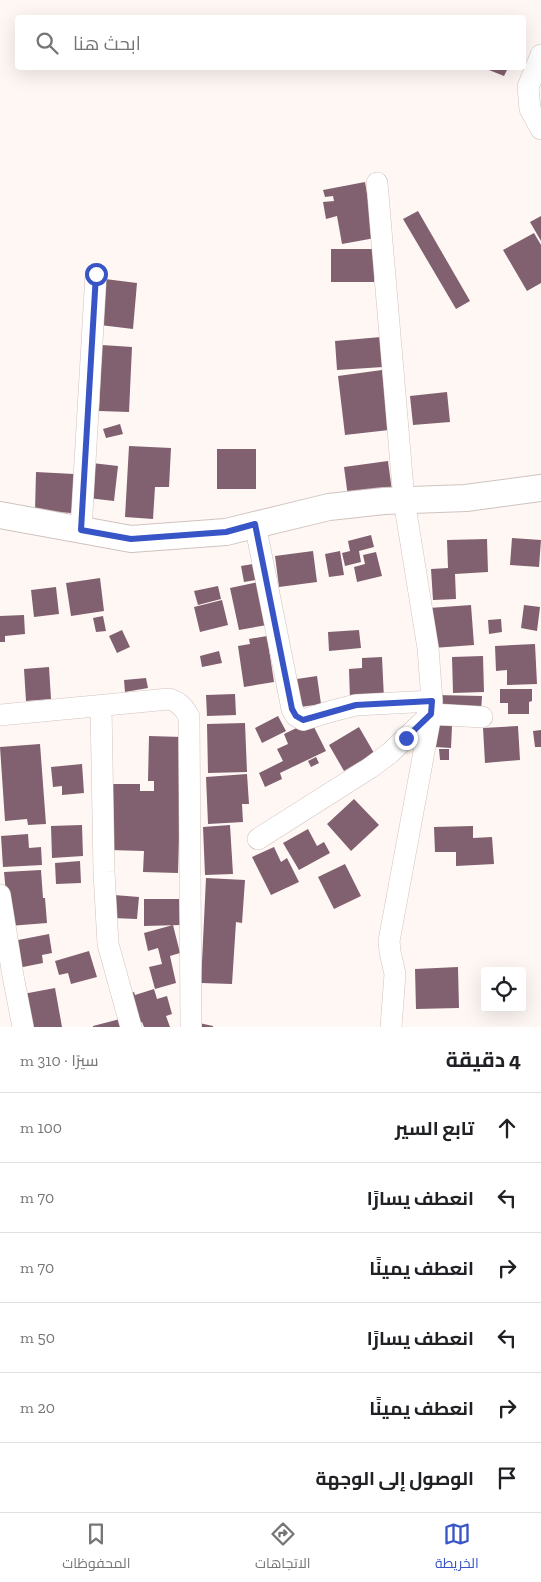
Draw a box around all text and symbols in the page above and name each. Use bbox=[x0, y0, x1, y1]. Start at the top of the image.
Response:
search box bbox=[15, 15, 526, 70]
icon: search bbox=[33, 29, 61, 57]
text: ابحث هنا bbox=[73, 32, 141, 55]
route start bbox=[85, 263, 108, 286]
route end bbox=[395, 727, 418, 750]
map controls bbox=[481, 967, 526, 1012]
button: locate bbox=[481, 967, 526, 1012]
text: 4 دقيقة bbox=[446, 1047, 521, 1072]
text: سيرًا · 310 m bbox=[20, 1051, 98, 1070]
icon: ahead bbox=[493, 1114, 521, 1142]
text: تابع السير bbox=[395, 1117, 474, 1140]
text: 100 m bbox=[20, 1118, 62, 1137]
icon: left bbox=[493, 1184, 521, 1212]
text: انعطف يسارًا bbox=[367, 1187, 474, 1210]
text: 70 m bbox=[20, 1188, 54, 1207]
icon: right bbox=[493, 1254, 521, 1282]
text: انعطف يمينًا bbox=[369, 1257, 474, 1280]
text: 70 m bbox=[20, 1258, 54, 1277]
icon: left bbox=[493, 1324, 521, 1352]
text: انعطف يسارًا bbox=[367, 1327, 474, 1350]
text: 50 m bbox=[20, 1328, 55, 1347]
icon: right bbox=[493, 1394, 521, 1422]
text: انعطف يمينًا bbox=[369, 1397, 474, 1420]
text: 20 m bbox=[20, 1398, 55, 1417]
icon: arrive bbox=[493, 1464, 521, 1492]
text: الوصول إلى الوجهة bbox=[316, 1467, 474, 1490]
tab: المحفوظات bbox=[62, 1520, 130, 1576]
tab: الاتجاهات bbox=[255, 1520, 310, 1576]
tab: الخريطة bbox=[435, 1520, 479, 1576]

